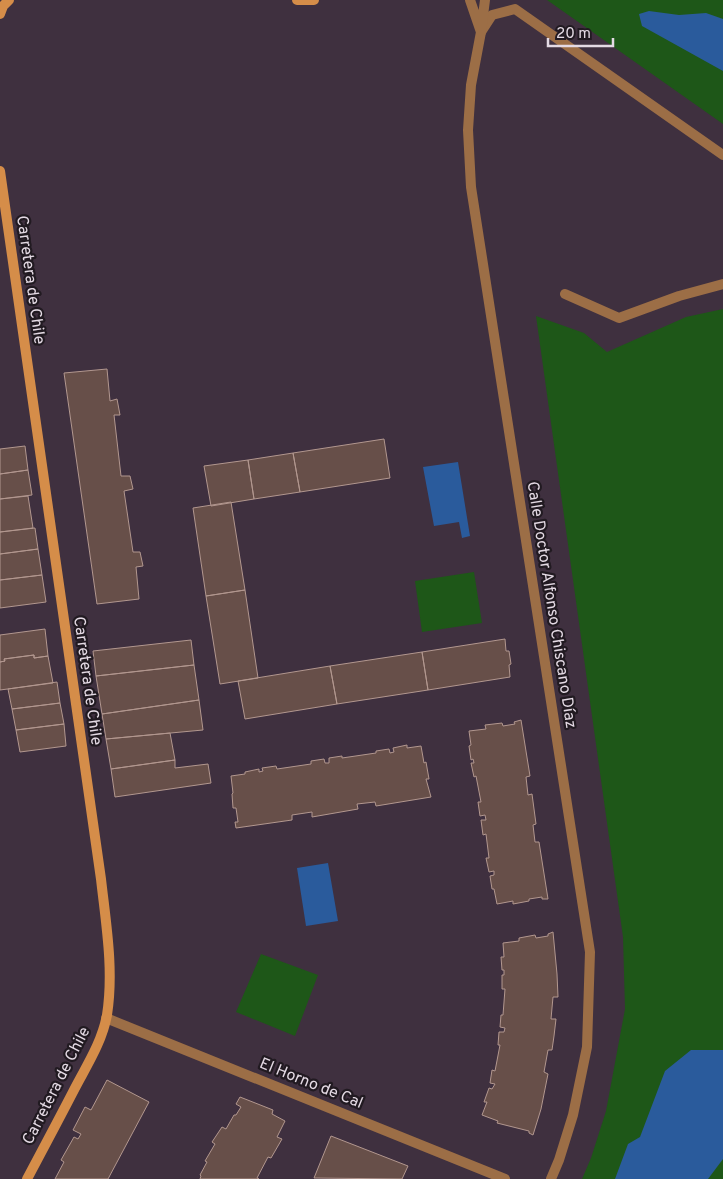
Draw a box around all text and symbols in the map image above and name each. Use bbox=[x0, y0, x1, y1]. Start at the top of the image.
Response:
scale bar bbox=[548, 15, 613, 47]
text: 20 m bbox=[556, 25, 591, 44]
street label: Carretera de Chile bbox=[11, 214, 49, 346]
street label: Calle Doctor Alfonso Chiscano Díaz bbox=[522, 480, 580, 730]
street label: Carretera de Chile bbox=[68, 615, 106, 747]
street label: Carretera de Chile bbox=[19, 1024, 95, 1148]
street label: El Horno de Cal bbox=[256, 1054, 366, 1114]

